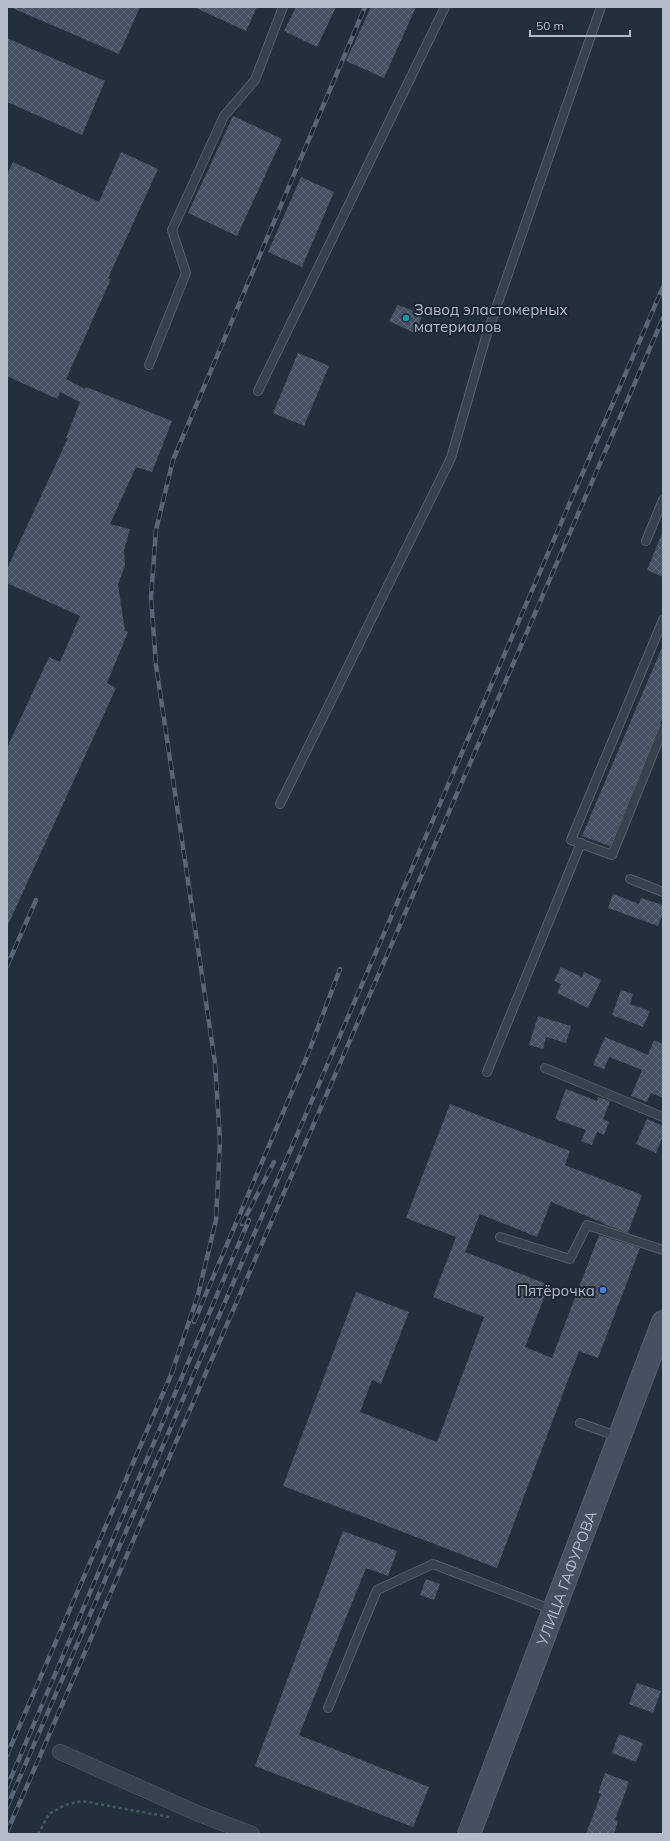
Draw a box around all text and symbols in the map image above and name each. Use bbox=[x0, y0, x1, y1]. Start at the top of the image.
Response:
scale bar bbox=[530, 12, 630, 38]
text: 50 m bbox=[536, 18, 564, 33]
place label: Завод эластомерных материалов bbox=[414, 300, 568, 336]
marker: Завод эластомерных материалов bbox=[401, 313, 411, 323]
place label: Пятёрочка bbox=[517, 1281, 595, 1300]
marker: Пятёрочка bbox=[598, 1285, 608, 1295]
street label: УЛИЦА ГАФУРОВА bbox=[532, 1508, 600, 1649]

